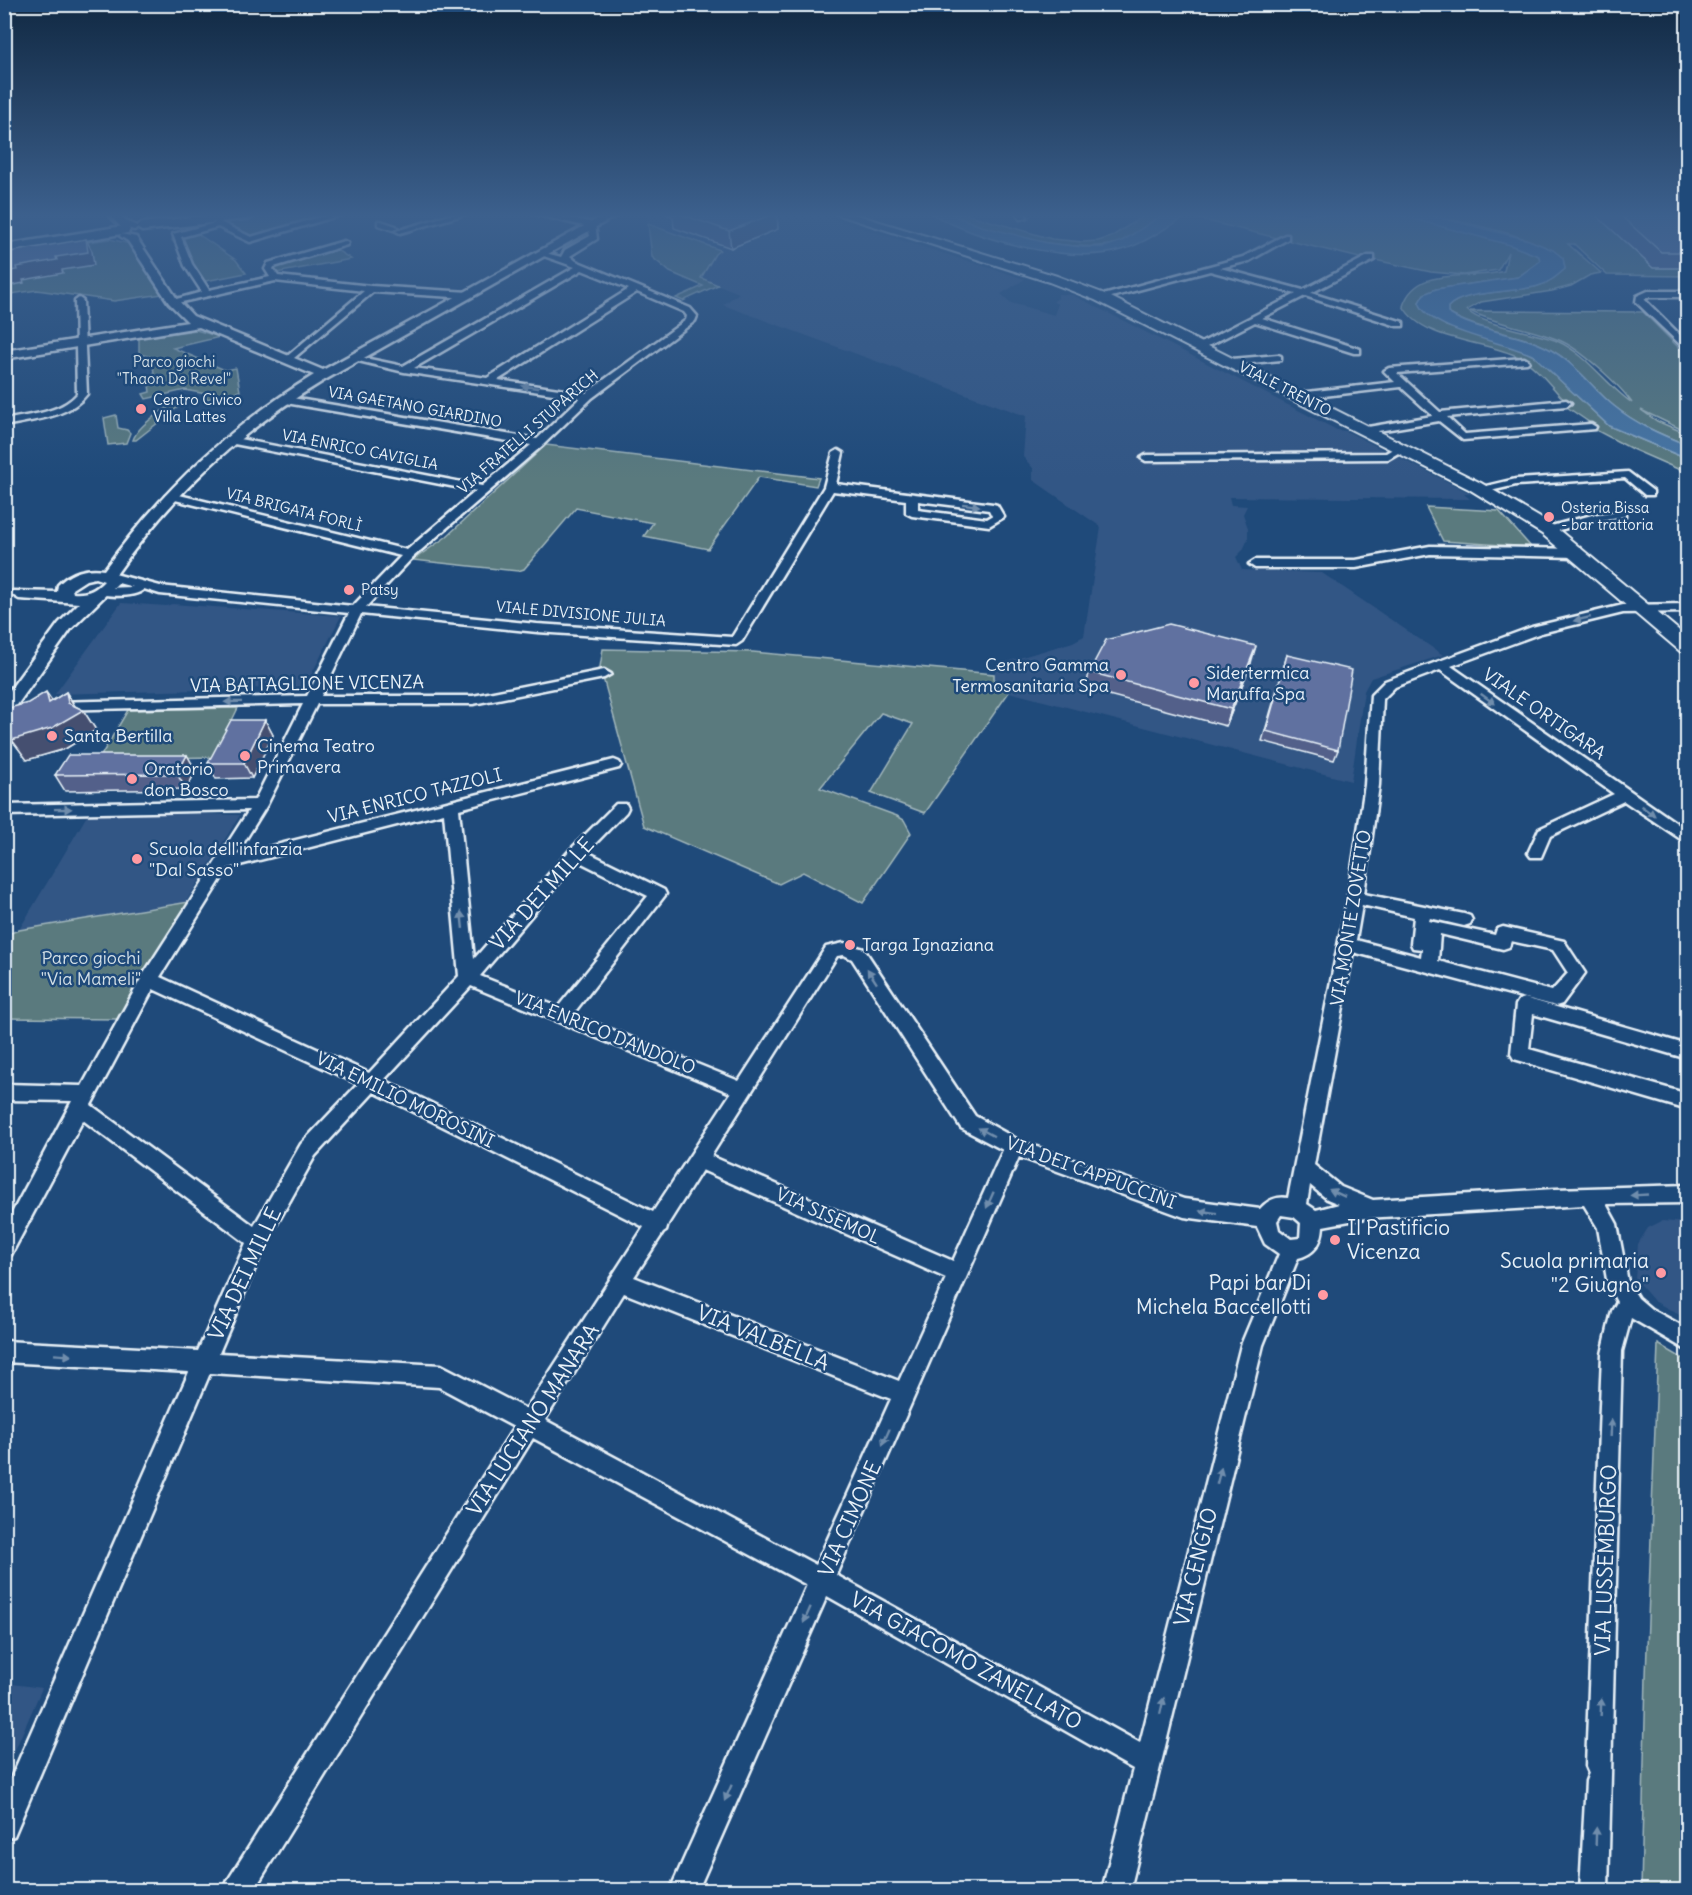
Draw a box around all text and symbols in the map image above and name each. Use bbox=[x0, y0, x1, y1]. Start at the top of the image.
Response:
park label: Parco giochi "Thaon De Revel" bbox=[117, 352, 231, 388]
street label: VIALE TRENTO bbox=[1236, 357, 1335, 420]
street label: VIA FRATELLI STUPARICH bbox=[453, 365, 602, 498]
street label: VIA GAETANO GIARDINO bbox=[327, 382, 503, 431]
one-way arrow bbox=[520, 383, 539, 392]
place label: Centro Civico Villa Lattes bbox=[153, 390, 242, 426]
marker: Centro Civico Villa Lattes bbox=[134, 402, 148, 416]
street label: VIA ENRICO CAVIGLIA bbox=[280, 425, 440, 474]
street label: VIA BRIGATA FORLÌ bbox=[224, 483, 364, 536]
place label: Osteria Bissa - bar trattoria bbox=[1561, 498, 1654, 534]
one-way arrow bbox=[961, 500, 980, 509]
marker: Osteria Bissa - bar trattoria bbox=[1542, 510, 1556, 524]
place label: Patsy bbox=[361, 580, 399, 599]
marker: Patsy bbox=[342, 583, 356, 597]
street label: VIALE DIVISIONE JULIA bbox=[495, 597, 667, 630]
one-way arrow bbox=[1573, 614, 1591, 624]
place label: Centro Gamma Termosanitaria Spa bbox=[952, 653, 1109, 697]
place label: Sidertermica Maruffa Spa bbox=[1206, 661, 1310, 705]
street label: VIALE ORTIGARA bbox=[1478, 663, 1610, 765]
marker: Centro Gamma Termosanitaria Spa bbox=[1114, 668, 1128, 682]
street label: VIA BATTAGLIONE VICENZA bbox=[190, 670, 424, 697]
marker: Sidertermica Maruffa Spa bbox=[1187, 676, 1201, 690]
one-way arrow bbox=[1480, 693, 1496, 705]
one-way arrow bbox=[223, 697, 242, 707]
place label: Santa Bertilla bbox=[64, 724, 172, 747]
marker: Santa Bertilla bbox=[45, 729, 59, 743]
place label: Cinema Teatro Primavera bbox=[257, 734, 375, 778]
marker: Cinema Teatro Primavera bbox=[238, 749, 252, 763]
place label: Oratorio don Bosco bbox=[144, 757, 229, 801]
street label: VIA ENRICO TAZZOLI bbox=[325, 763, 504, 828]
marker: Oratorio don Bosco bbox=[125, 772, 139, 786]
one-way arrow bbox=[53, 804, 72, 814]
one-way arrow bbox=[1639, 805, 1655, 817]
street label: VIA MONTE ZOVETTO bbox=[1325, 828, 1376, 1008]
street label: VIA DEI MILLE bbox=[484, 831, 600, 956]
place label: Scuola dell'infanzia "Dal Sasso" bbox=[149, 837, 303, 881]
marker: Scuola dell'infanzia "Dal Sasso" bbox=[130, 852, 144, 866]
one-way arrow bbox=[457, 910, 467, 929]
place label: Targa Ignaziana bbox=[862, 933, 994, 956]
marker: Targa Ignaziana bbox=[843, 938, 857, 952]
park label: Parco giochi "Via Mameli" bbox=[41, 946, 141, 990]
one-way arrow bbox=[867, 968, 878, 984]
street label: VIA ENRICO DANDOLO bbox=[511, 986, 699, 1079]
street label: VIA EMILIO MOROSINI bbox=[312, 1046, 498, 1153]
one-way arrow bbox=[977, 1127, 994, 1137]
street label: VIA DEI CAPPUCCINI bbox=[1003, 1131, 1179, 1214]
street label: VIA SISEMOL bbox=[772, 1182, 884, 1249]
one-way arrow bbox=[1329, 1189, 1346, 1198]
one-way arrow bbox=[1629, 1190, 1648, 1199]
one-way arrow bbox=[985, 1192, 994, 1209]
street label: VIA DEI MILLE bbox=[202, 1203, 287, 1345]
one-way arrow bbox=[1199, 1207, 1218, 1216]
place label: Il Pastificio Vicenza bbox=[1347, 1214, 1450, 1265]
marker: Il Pastificio Vicenza bbox=[1328, 1233, 1342, 1247]
place label: Scuola primaria "2 Giugno" bbox=[1500, 1247, 1649, 1298]
marker: Scuola primaria "2 Giugno" bbox=[1654, 1266, 1668, 1280]
place label: Papi bar Di Michela Baccellotti bbox=[1136, 1269, 1311, 1320]
marker: Papi bar Di Michela Baccellotti bbox=[1316, 1288, 1330, 1302]
street label: VIA VALBELLA bbox=[693, 1299, 833, 1376]
street label: VIA LUCIANO MANARA bbox=[460, 1319, 605, 1521]
one-way arrow bbox=[53, 1350, 72, 1359]
one-way arrow bbox=[1606, 1419, 1615, 1438]
one-way arrow bbox=[881, 1428, 891, 1446]
street label: VIA CIMONE bbox=[812, 1457, 887, 1581]
street label: VIA LUSSEMBURGO bbox=[1589, 1464, 1622, 1656]
one-way arrow bbox=[1215, 1467, 1224, 1485]
street label: VIA CENGIO bbox=[1168, 1505, 1223, 1629]
street label: VIA GIACOMO ZANELLATO bbox=[846, 1586, 1087, 1736]
one-way arrow bbox=[802, 1606, 812, 1624]
one-way arrow bbox=[1158, 1697, 1168, 1716]
one-way arrow bbox=[1596, 1698, 1605, 1717]
one-way arrow bbox=[722, 1784, 732, 1802]
one-way arrow bbox=[1592, 1826, 1601, 1845]

